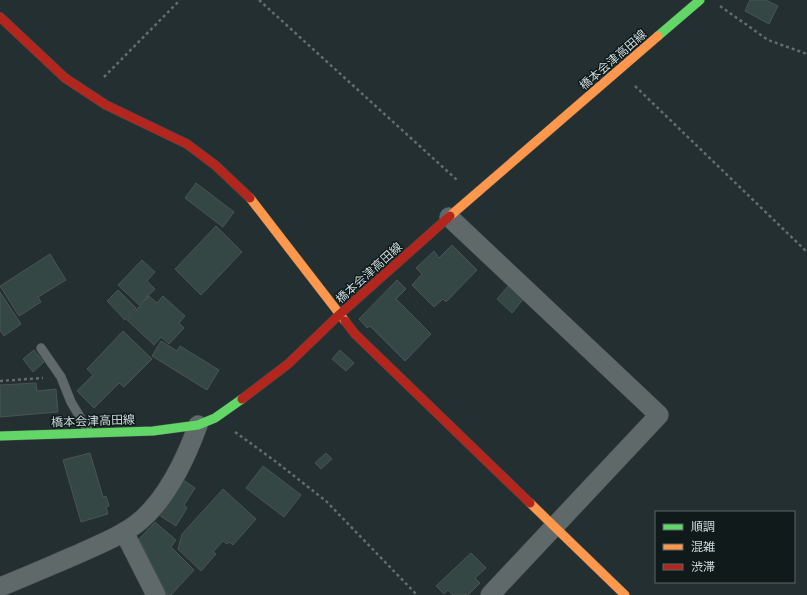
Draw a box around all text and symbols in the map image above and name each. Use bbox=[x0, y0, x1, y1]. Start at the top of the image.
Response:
street label: 橋本会津高田線 bbox=[577, 27, 649, 93]
street label: 橋本会津高田線 bbox=[333, 240, 405, 306]
street label: 橋本会津高田線 bbox=[51, 413, 135, 429]
legend bbox=[655, 511, 795, 583]
text: 順調 bbox=[691, 520, 715, 534]
text: 混雑 bbox=[691, 540, 715, 554]
text: 渋滞 bbox=[691, 560, 715, 574]

